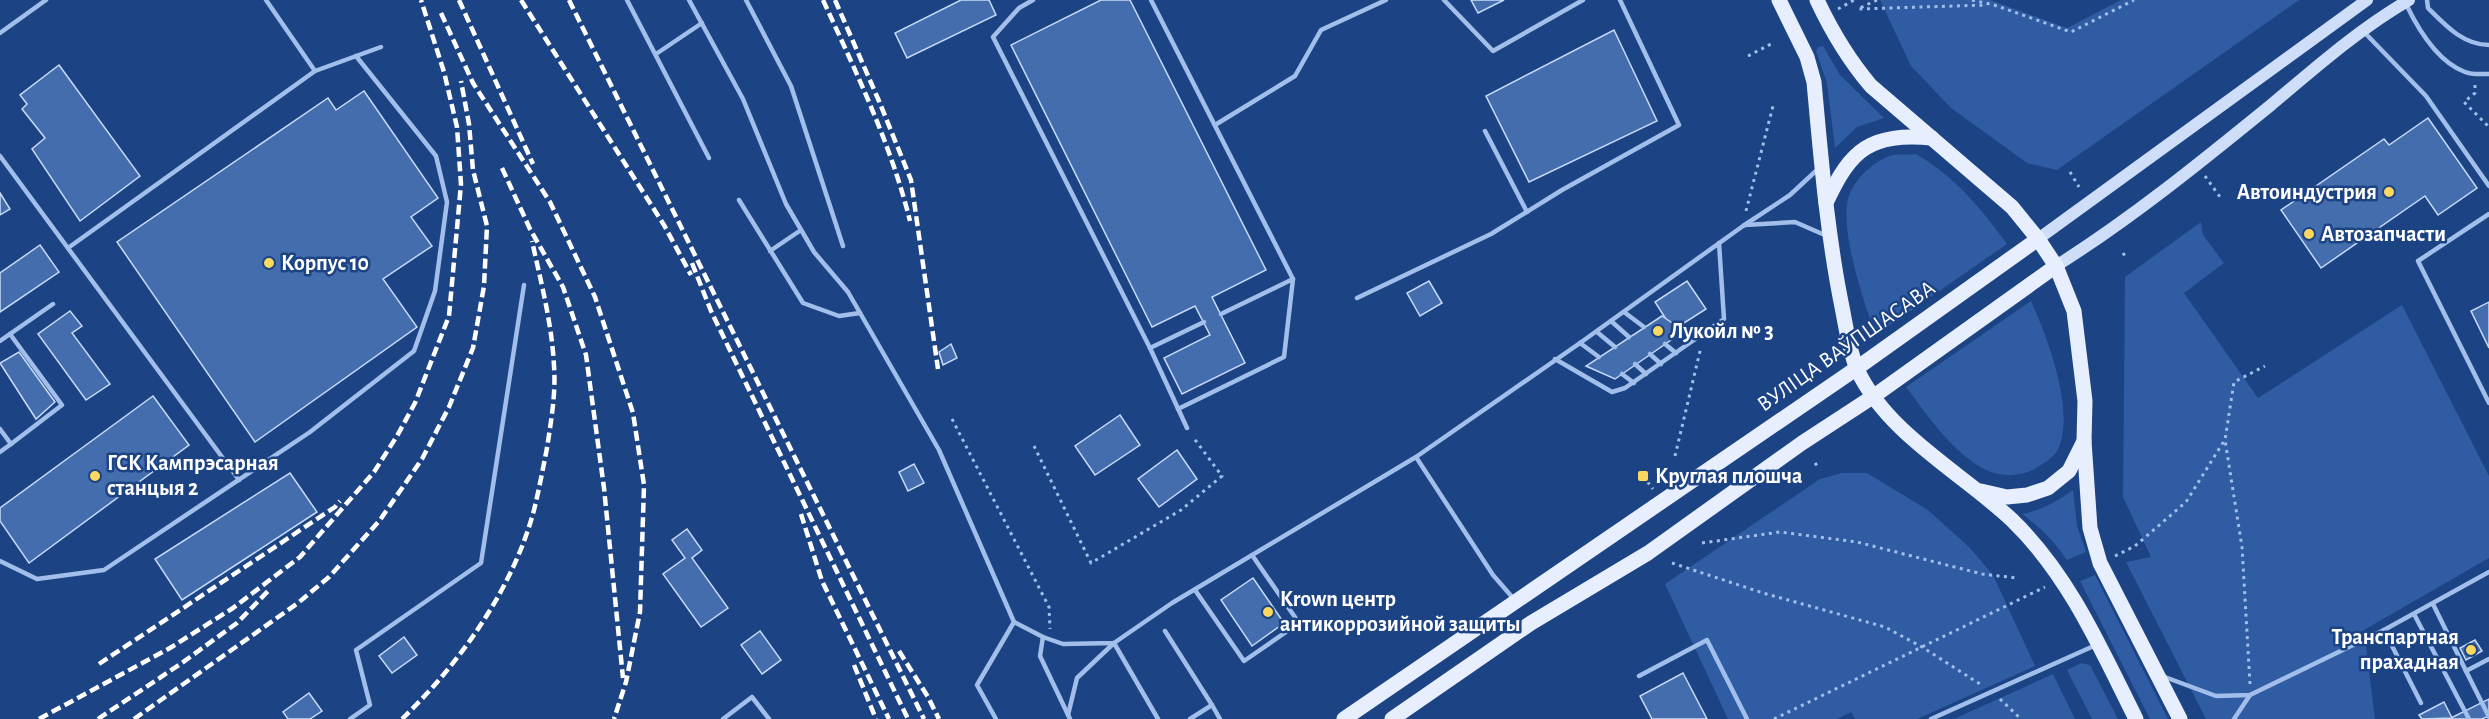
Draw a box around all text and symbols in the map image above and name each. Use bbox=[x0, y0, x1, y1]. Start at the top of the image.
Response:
place label: Автоиндустрия bbox=[2237, 181, 2377, 204]
marker: Автоиндустрия bbox=[2382, 185, 2396, 199]
place label: Автозапчасти bbox=[2321, 223, 2446, 245]
marker: Автозапчасти bbox=[2302, 227, 2316, 241]
place label: Корпус 10 bbox=[281, 252, 369, 275]
marker: Корпус 10 bbox=[262, 256, 276, 270]
street label: ВУЛІЦА ВАЎПШАСАВА bbox=[1753, 276, 1939, 416]
place label: Лукойл № 3 bbox=[1670, 320, 1774, 343]
marker: Лукойл № 3 bbox=[1651, 324, 1665, 338]
place label: ГСК Кампрэсарная станцыя 2 bbox=[107, 452, 279, 499]
place label: Круглая плошча bbox=[1655, 465, 1803, 488]
marker: ГСК Кампрэсарная станцыя 2 bbox=[88, 469, 102, 483]
marker: Круглая плошча bbox=[1636, 469, 1650, 483]
place label: Krown центр антикоррозийной защиты bbox=[1280, 588, 1521, 635]
marker: Krown центр антикоррозийной защиты bbox=[1261, 605, 1275, 619]
place label: Транспартная прахадная bbox=[2331, 626, 2459, 673]
marker: Транспартная прахадная bbox=[2464, 643, 2478, 657]

